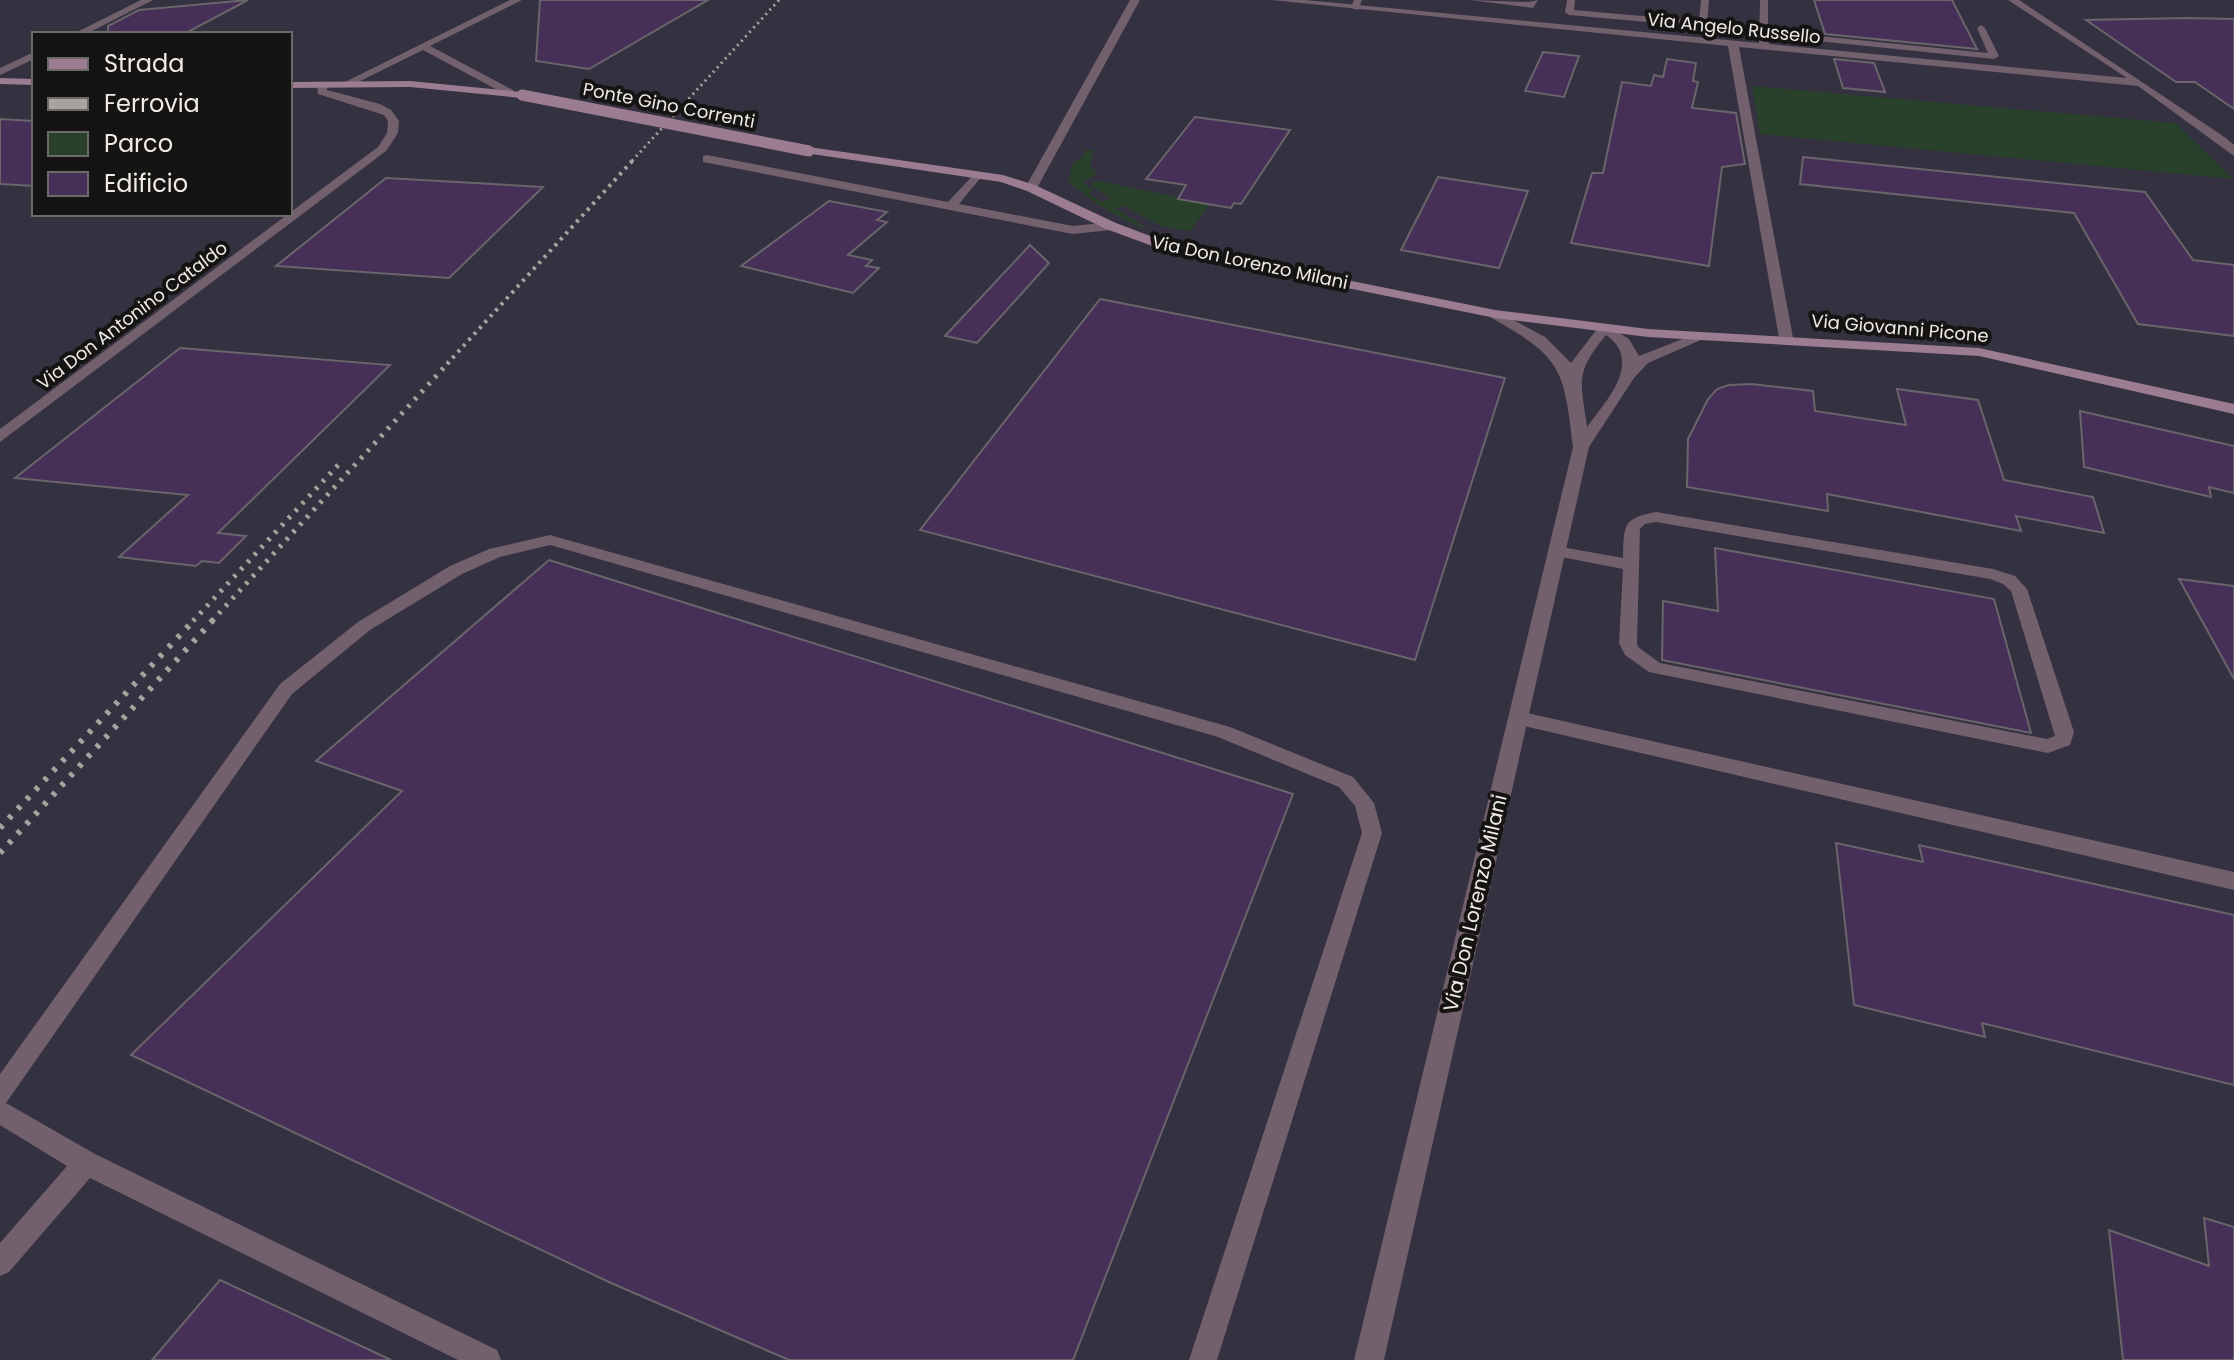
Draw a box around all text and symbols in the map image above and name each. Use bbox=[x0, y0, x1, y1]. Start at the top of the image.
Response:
street label: Via Angelo Russello bbox=[1646, 6, 1822, 50]
legend bbox=[32, 32, 292, 216]
text: Strada bbox=[104, 47, 184, 80]
street label: Ponte Gino Correnti bbox=[581, 76, 757, 134]
text: Ferrovia bbox=[104, 87, 200, 120]
text: Parco bbox=[104, 127, 173, 160]
text: Edificio bbox=[104, 167, 188, 200]
street label: Via Don Lorenzo Milani bbox=[1150, 229, 1350, 295]
street label: Via Don Antonino Cataldo bbox=[32, 235, 232, 395]
street label: Via Giovanni Picone bbox=[1810, 308, 1990, 348]
street label: Via Don Lorenzo Milani bbox=[1436, 792, 1514, 1014]

